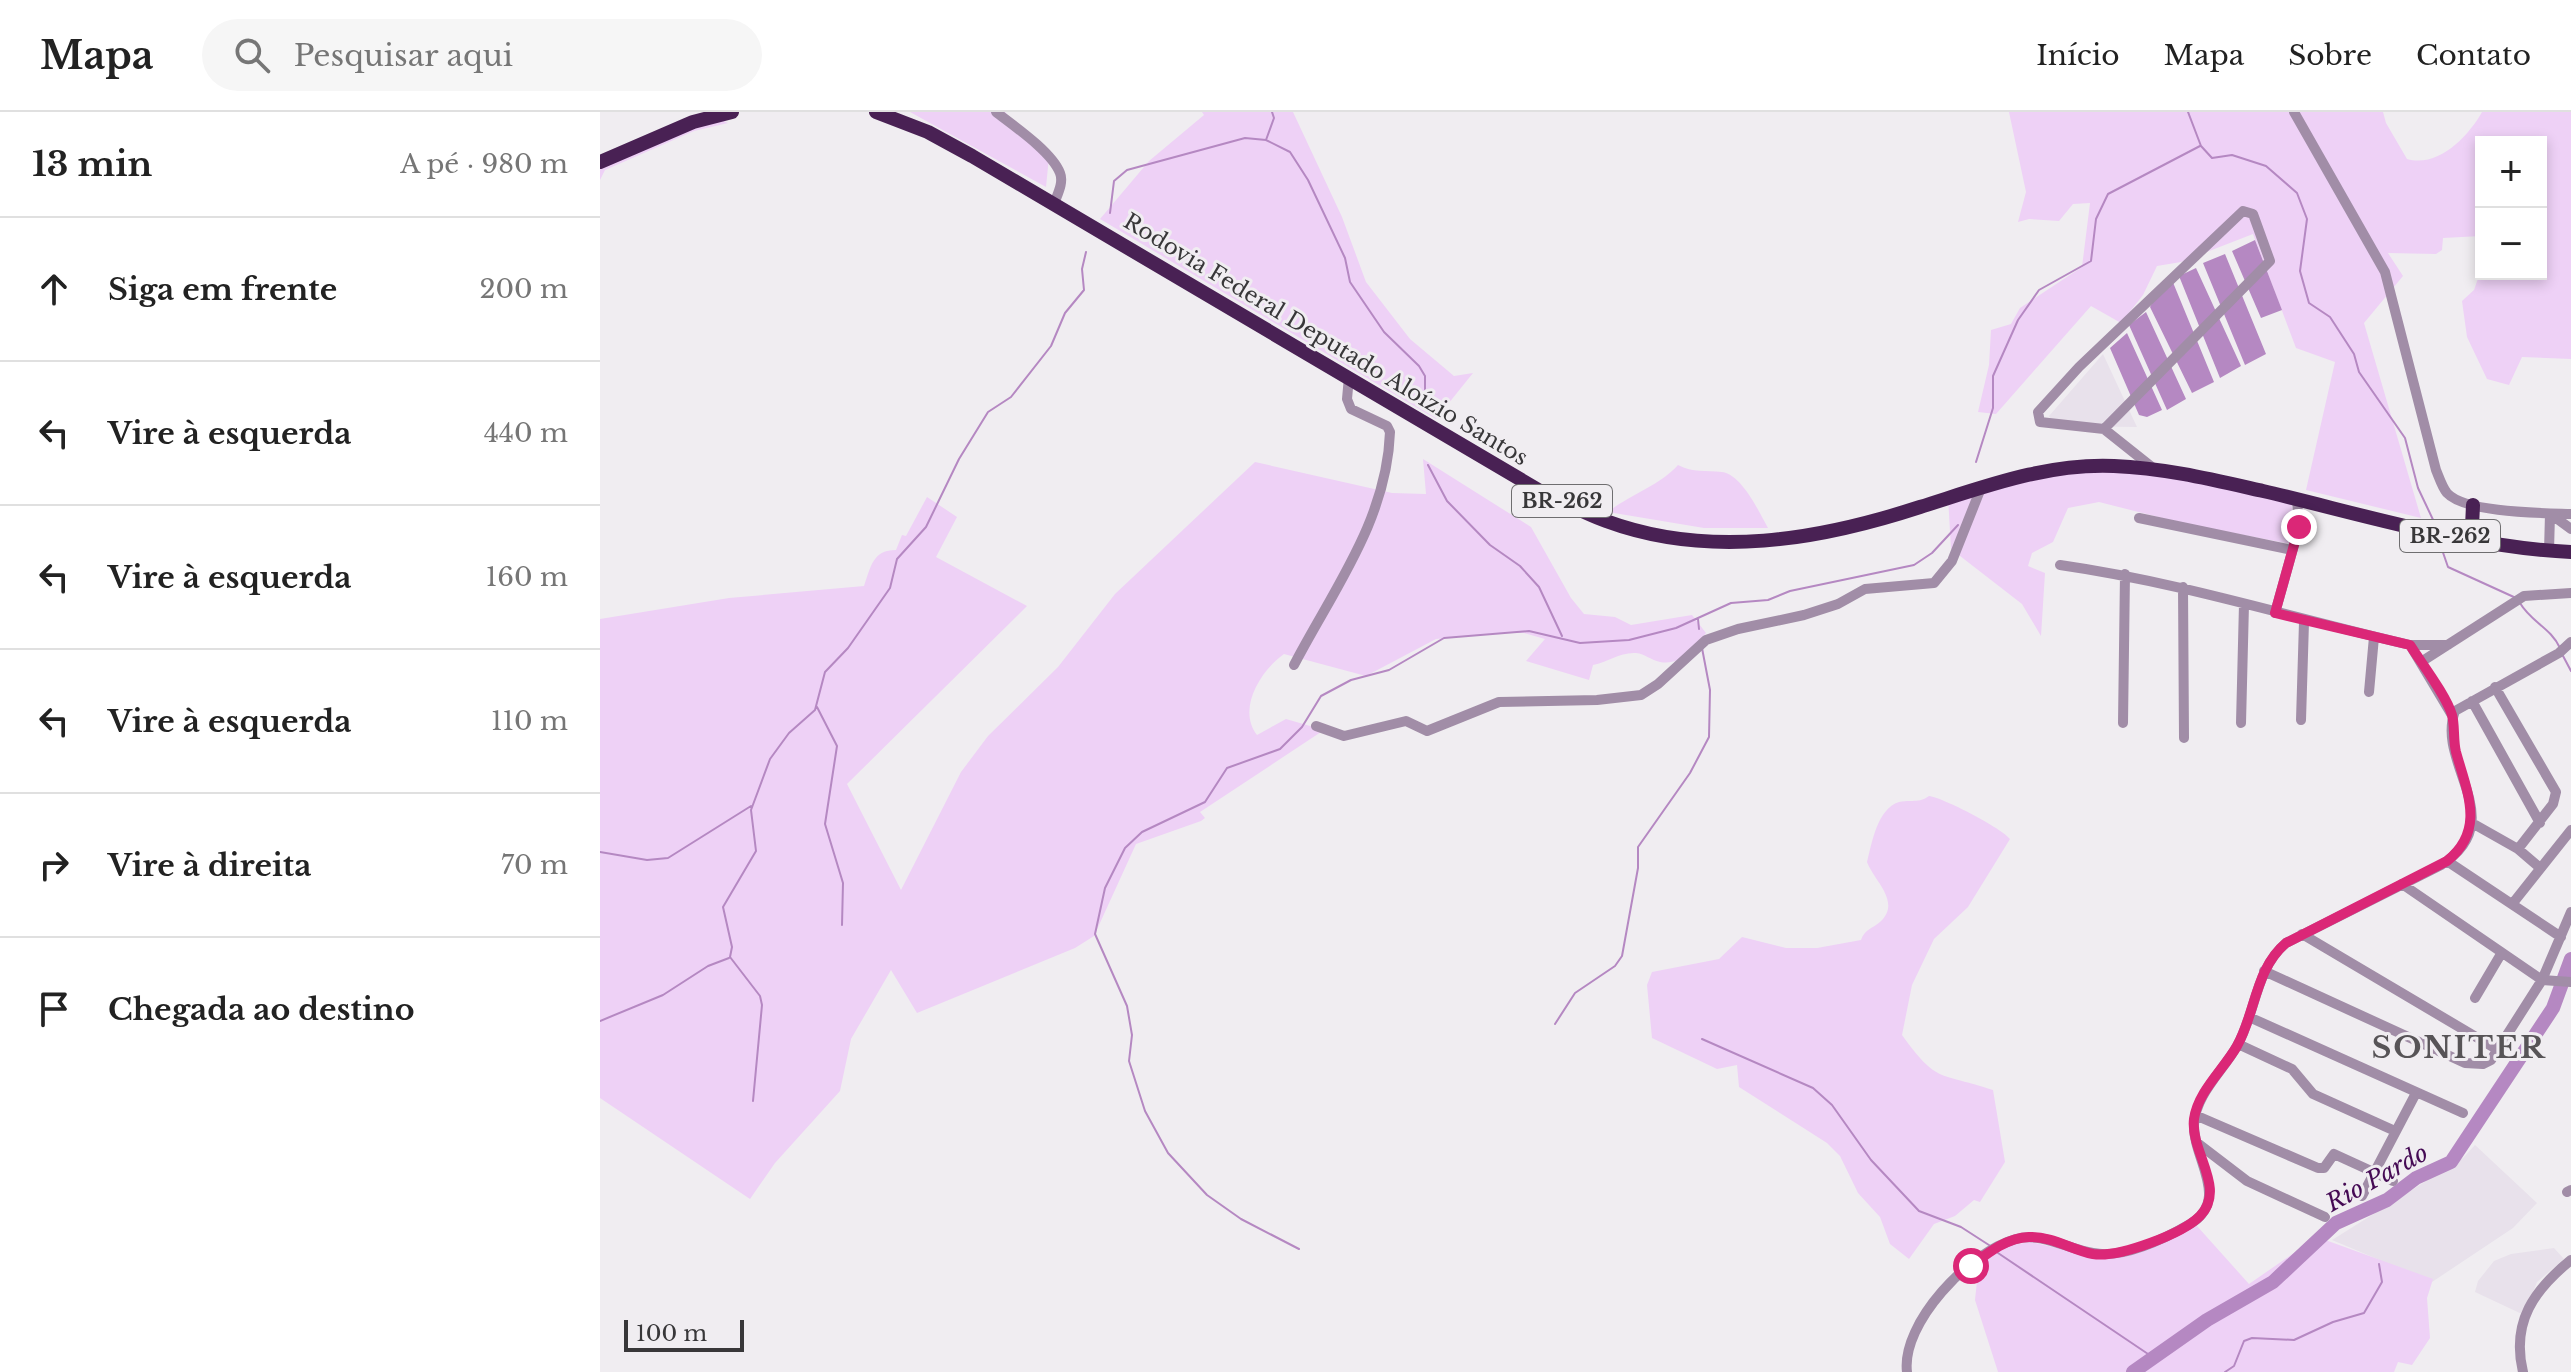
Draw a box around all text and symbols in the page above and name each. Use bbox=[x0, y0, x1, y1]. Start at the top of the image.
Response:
search box bbox=[202, 19, 762, 91]
text: Mapa bbox=[40, 32, 154, 79]
icon: search bbox=[230, 33, 274, 77]
text: Pesquisar aqui bbox=[294, 37, 513, 74]
text: Início bbox=[2036, 38, 2120, 73]
text: Mapa bbox=[2164, 38, 2244, 73]
text: Sobre bbox=[2288, 38, 2372, 73]
text: Contato bbox=[2416, 38, 2531, 73]
map controls bbox=[2475, 136, 2547, 280]
button: + bbox=[2475, 136, 2547, 208]
text: 13 min bbox=[32, 143, 152, 185]
text: A pé · 980 m bbox=[400, 148, 568, 180]
street label: Rodovia Federal Deputado Aloízio Santos bbox=[1119, 208, 1533, 471]
button: − bbox=[2475, 208, 2547, 280]
icon: ahead bbox=[32, 267, 76, 311]
text: Siga em frente bbox=[108, 271, 337, 308]
text: 200 m bbox=[479, 273, 568, 305]
icon: left bbox=[32, 411, 76, 455]
text: Vire à esquerda bbox=[108, 415, 351, 452]
text: 440 m bbox=[484, 417, 568, 449]
road number: BR-262 bbox=[1512, 485, 1612, 517]
route end bbox=[2281, 509, 2317, 545]
road number: BR-262 bbox=[2400, 520, 2500, 552]
icon: left bbox=[32, 555, 76, 599]
text: Vire à esquerda bbox=[108, 559, 351, 596]
text: 160 m bbox=[486, 561, 568, 593]
icon: left bbox=[32, 699, 76, 743]
text: Vire à esquerda bbox=[108, 703, 351, 740]
text: 110 m bbox=[491, 705, 568, 737]
icon: right bbox=[32, 843, 76, 887]
text: Vire à direita bbox=[108, 847, 312, 884]
text: 70 m bbox=[501, 849, 568, 881]
icon: arrive bbox=[32, 987, 76, 1031]
text: Chegada ao destino bbox=[108, 991, 414, 1028]
district label: SONITER bbox=[2371, 1029, 2547, 1066]
water label: Rio Pardo bbox=[2320, 1138, 2433, 1218]
route start bbox=[1953, 1248, 1989, 1284]
scale bar bbox=[624, 1316, 744, 1352]
text: 100 m bbox=[636, 1320, 707, 1347]

